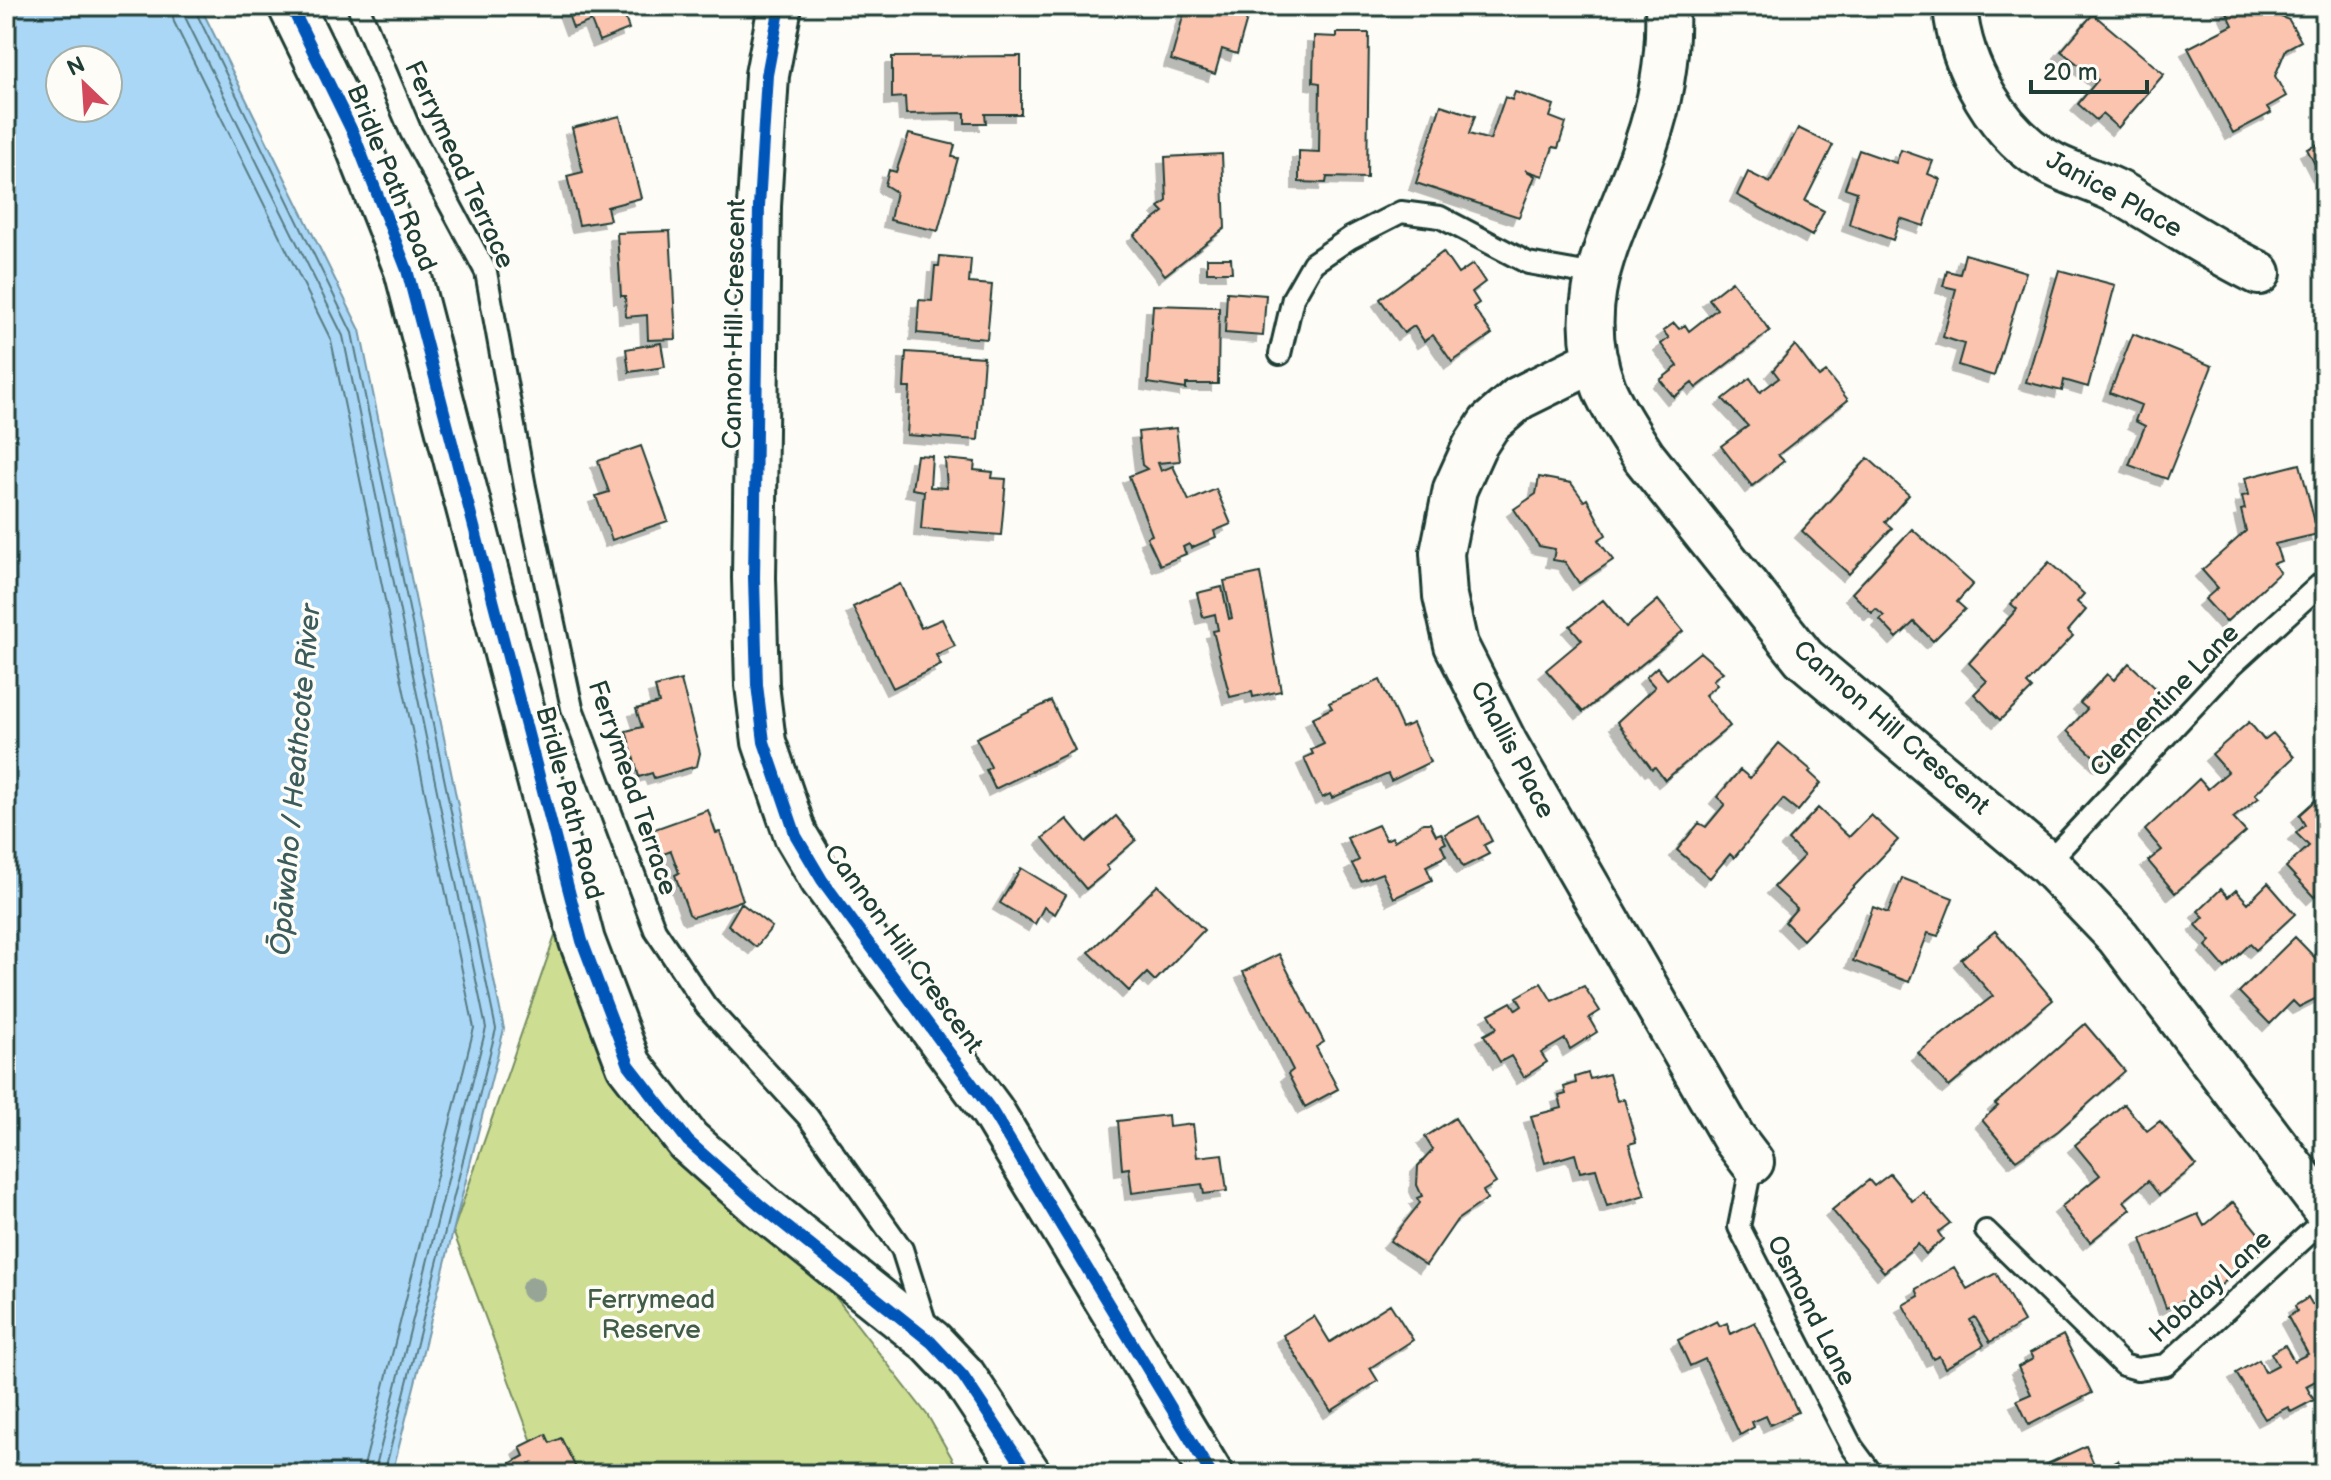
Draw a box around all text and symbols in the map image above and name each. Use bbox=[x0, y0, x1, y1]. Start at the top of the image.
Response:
north arrow bbox=[44, 44, 124, 124]
scale bar bbox=[2031, 44, 2147, 94]
text: N bbox=[63, 52, 89, 83]
street label: Ferrymead Terrace bbox=[397, 56, 521, 274]
text: 20 m bbox=[2043, 58, 2098, 87]
street label: Bridle Path Road bbox=[339, 80, 443, 276]
street label: Janice Place bbox=[2041, 145, 2187, 245]
street label: Cannon Hill Crescent bbox=[717, 199, 753, 449]
water label: Ōpāwaho / Heathcote River bbox=[264, 601, 328, 957]
street label: Clementine Lane bbox=[2084, 618, 2246, 784]
street label: Cannon Hill Crescent bbox=[1786, 634, 1996, 822]
street label: Ferrymead Terrace bbox=[581, 676, 683, 900]
street label: Challis Place bbox=[1463, 676, 1561, 824]
street label: Bridle Path Road bbox=[528, 703, 610, 903]
street label: Cannon Hill Crescent bbox=[817, 839, 989, 1059]
street label: Hobday Lane bbox=[2143, 1224, 2279, 1350]
street label: Osmond Lane bbox=[1760, 1231, 1862, 1391]
park label: Ferrymead Reserve bbox=[587, 1285, 715, 1346]

